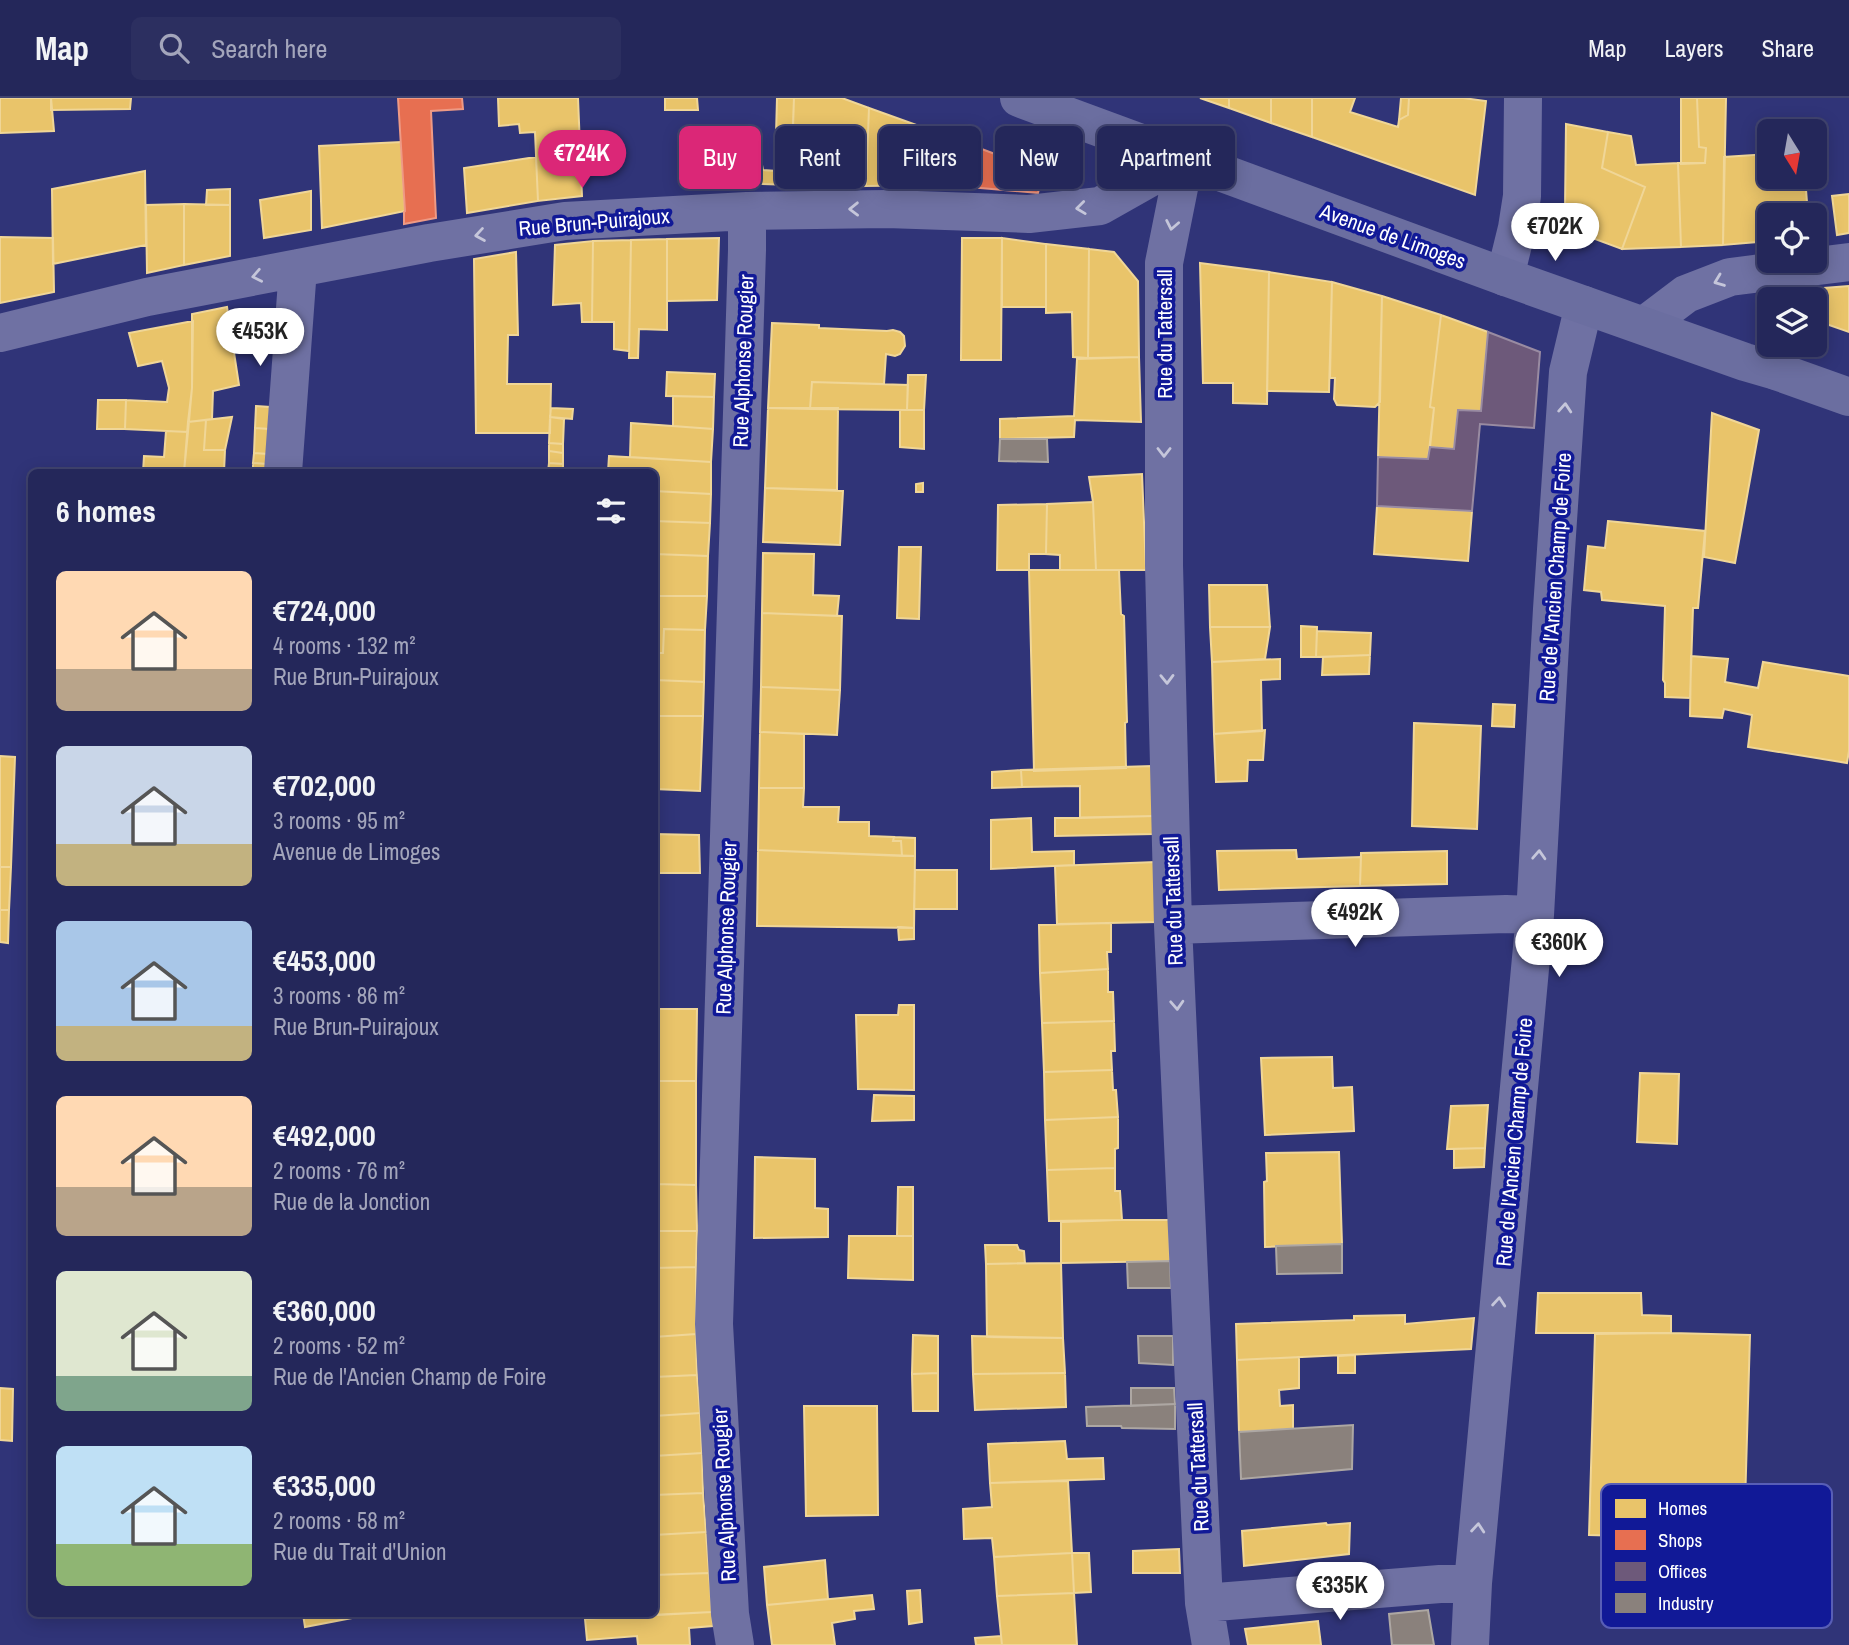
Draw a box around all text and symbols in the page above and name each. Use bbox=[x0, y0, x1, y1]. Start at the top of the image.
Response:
search box bbox=[131, 17, 621, 80]
text: Map bbox=[35, 26, 89, 70]
icon: search bbox=[155, 29, 193, 67]
text: Search here bbox=[211, 31, 327, 66]
text: Map bbox=[1588, 32, 1626, 64]
text: Layers bbox=[1664, 32, 1723, 64]
text: Share bbox=[1761, 32, 1814, 64]
north arrow bbox=[1757, 119, 1827, 189]
map controls bbox=[1757, 119, 1827, 357]
chip: Buy bbox=[679, 126, 761, 189]
chip: Rent bbox=[775, 126, 865, 189]
chip: Filters bbox=[879, 126, 981, 189]
chip: New bbox=[995, 126, 1083, 189]
chip: Apartment bbox=[1097, 126, 1235, 189]
pin: €724K bbox=[533, 130, 631, 190]
text: €724K bbox=[554, 137, 610, 168]
street label: Avenue de Limoges bbox=[1315, 196, 1470, 276]
street label: Rue Brun-Puirajoux bbox=[517, 201, 671, 243]
one-way arrow bbox=[848, 201, 858, 217]
one-way arrow bbox=[1075, 201, 1086, 216]
button: locate bbox=[1757, 203, 1827, 273]
pin: €702K bbox=[1506, 204, 1604, 263]
text: €702K bbox=[1527, 210, 1583, 241]
one-way arrow bbox=[1165, 219, 1180, 231]
one-way arrow bbox=[475, 227, 486, 242]
one-way arrow bbox=[251, 267, 263, 282]
street label: Rue du Tattersall bbox=[1150, 269, 1179, 399]
one-way arrow bbox=[1714, 273, 1726, 287]
street label: Rue Alphonse Rougier bbox=[725, 274, 761, 448]
button: layers bbox=[1757, 287, 1827, 357]
pin: €453K bbox=[211, 308, 309, 368]
text: €453K bbox=[232, 315, 288, 346]
one-way arrow bbox=[1557, 402, 1572, 413]
one-way arrow bbox=[1156, 447, 1172, 457]
street label: Rue de l'Ancien Champ de Foire bbox=[1532, 452, 1578, 702]
text: 6 homes bbox=[56, 491, 156, 531]
icon: filters bbox=[592, 492, 630, 530]
text: €724,000 bbox=[273, 590, 376, 630]
icon: home bbox=[112, 599, 196, 683]
text: 4 rooms · 132 m² bbox=[273, 630, 416, 661]
text: Rue Brun-Puirajoux bbox=[273, 661, 439, 692]
one-way arrow bbox=[1159, 674, 1175, 685]
text: €702,000 bbox=[273, 765, 376, 805]
icon: home bbox=[112, 774, 196, 858]
text: 3 rooms · 95 m² bbox=[273, 805, 405, 836]
text: Avenue de Limoges bbox=[273, 836, 440, 867]
street label: Rue du Tattersall bbox=[1156, 836, 1190, 966]
street label: Rue Alphonse Rougier bbox=[708, 841, 744, 1015]
one-way arrow bbox=[1531, 850, 1546, 861]
pin: €492K bbox=[1306, 890, 1404, 949]
text: €492K bbox=[1327, 896, 1383, 927]
pin: €360K bbox=[1510, 920, 1608, 979]
text: €360K bbox=[1531, 926, 1587, 957]
text: €453,000 bbox=[273, 940, 376, 980]
icon: home bbox=[112, 949, 196, 1033]
text: 3 rooms · 86 m² bbox=[273, 980, 405, 1011]
one-way arrow bbox=[1169, 999, 1184, 1010]
text: Rue Brun-Puirajoux bbox=[273, 1011, 439, 1042]
street label: Rue de l'Ancien Champ de Foire bbox=[1489, 1016, 1539, 1268]
text: €492,000 bbox=[273, 1115, 376, 1155]
icon: home bbox=[112, 1124, 196, 1208]
text: 2 rooms · 76 m² bbox=[273, 1155, 405, 1186]
text: Rue de la Jonction bbox=[273, 1186, 430, 1217]
text: €360,000 bbox=[273, 1290, 376, 1330]
one-way arrow bbox=[1491, 1296, 1506, 1307]
icon: home bbox=[112, 1299, 196, 1383]
text: 2 rooms · 52 m² bbox=[273, 1330, 405, 1361]
text: Rue de l'Ancien Champ de Foire bbox=[273, 1361, 546, 1392]
street label: Rue du Tattersall bbox=[1180, 1402, 1216, 1532]
street label: Rue Alphonse Rougier bbox=[705, 1407, 743, 1582]
text: €335,000 bbox=[273, 1465, 376, 1505]
icon: home bbox=[112, 1474, 196, 1558]
legend bbox=[1601, 1484, 1832, 1628]
text: Homes bbox=[1658, 1495, 1708, 1521]
text: 2 rooms · 58 m² bbox=[273, 1505, 405, 1536]
one-way arrow bbox=[1470, 1522, 1485, 1533]
text: Shops bbox=[1658, 1527, 1702, 1553]
text: Rue du Trait d'Union bbox=[273, 1536, 447, 1567]
text: Offices bbox=[1658, 1558, 1707, 1584]
pin: €335K bbox=[1291, 1562, 1389, 1622]
text: €335K bbox=[1312, 1569, 1368, 1600]
text: Industry bbox=[1658, 1590, 1714, 1616]

